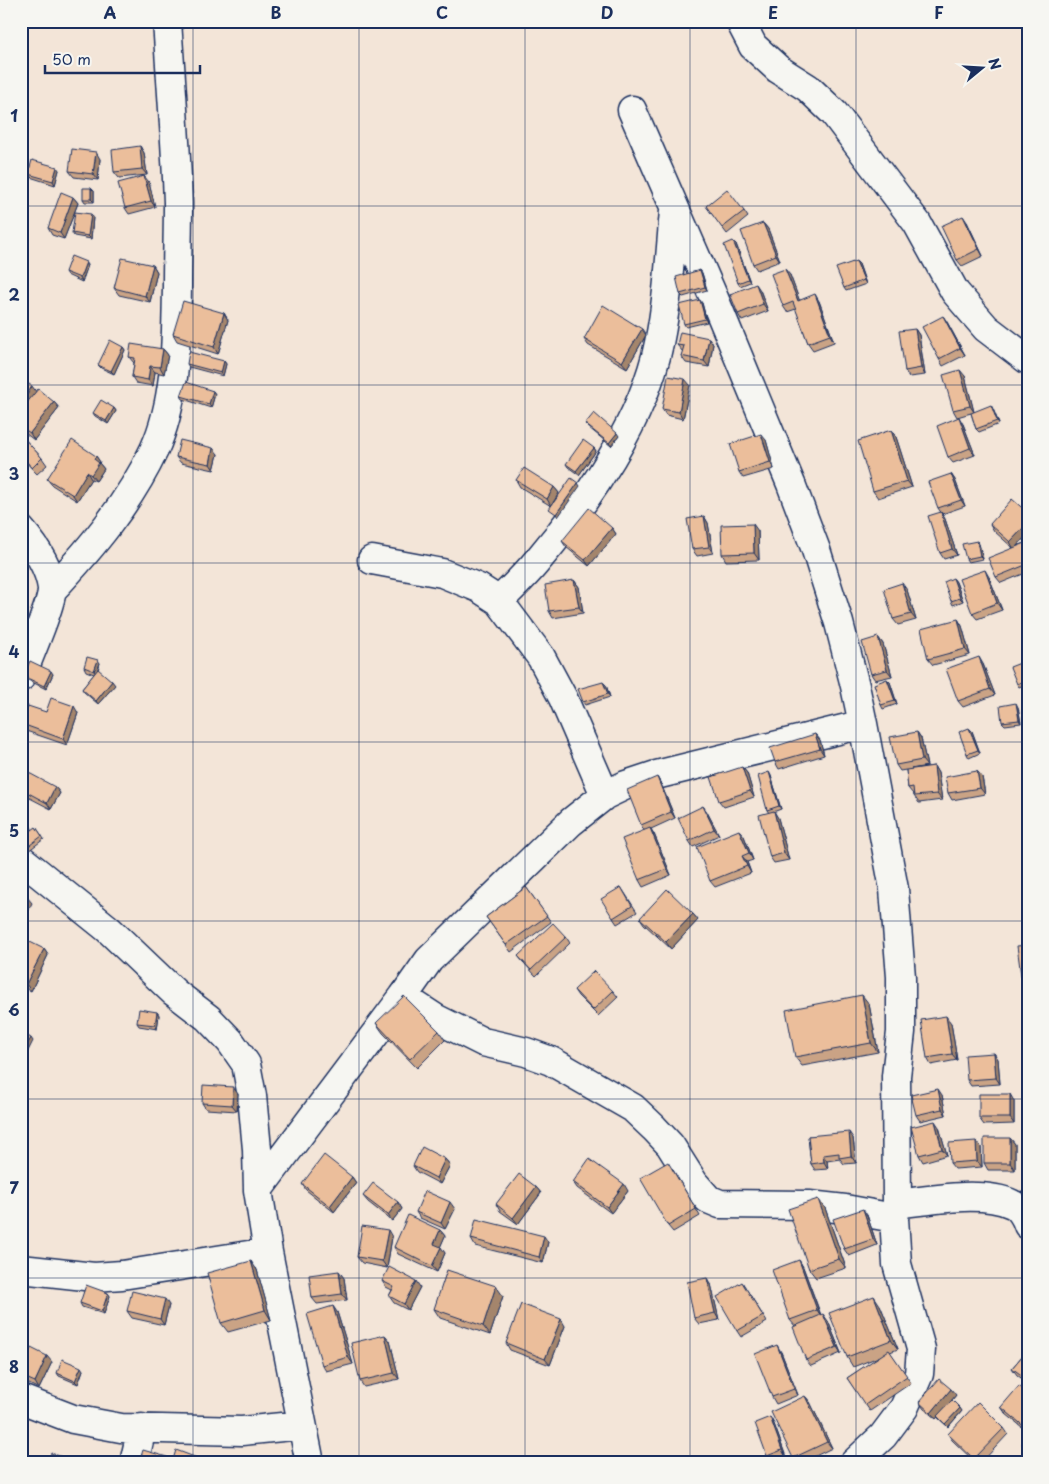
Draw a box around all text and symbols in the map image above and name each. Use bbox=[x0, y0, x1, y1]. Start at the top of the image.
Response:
text: A bbox=[104, 0, 117, 24]
text: B bbox=[271, 0, 282, 24]
text: C bbox=[436, 0, 448, 24]
text: D bbox=[601, 0, 613, 24]
text: E bbox=[768, 0, 778, 24]
text: F bbox=[934, 0, 944, 24]
scale bar bbox=[45, 42, 200, 74]
north arrow bbox=[956, 42, 1006, 92]
text: 50 m bbox=[52, 47, 91, 70]
text: N bbox=[983, 55, 1007, 72]
text: 1 bbox=[10, 103, 18, 127]
text: 2 bbox=[8, 282, 20, 306]
text: 3 bbox=[9, 461, 19, 485]
text: 4 bbox=[9, 639, 20, 663]
text: 5 bbox=[9, 818, 19, 842]
text: 6 bbox=[8, 997, 20, 1021]
text: 7 bbox=[9, 1175, 19, 1199]
text: 8 bbox=[9, 1354, 19, 1378]

